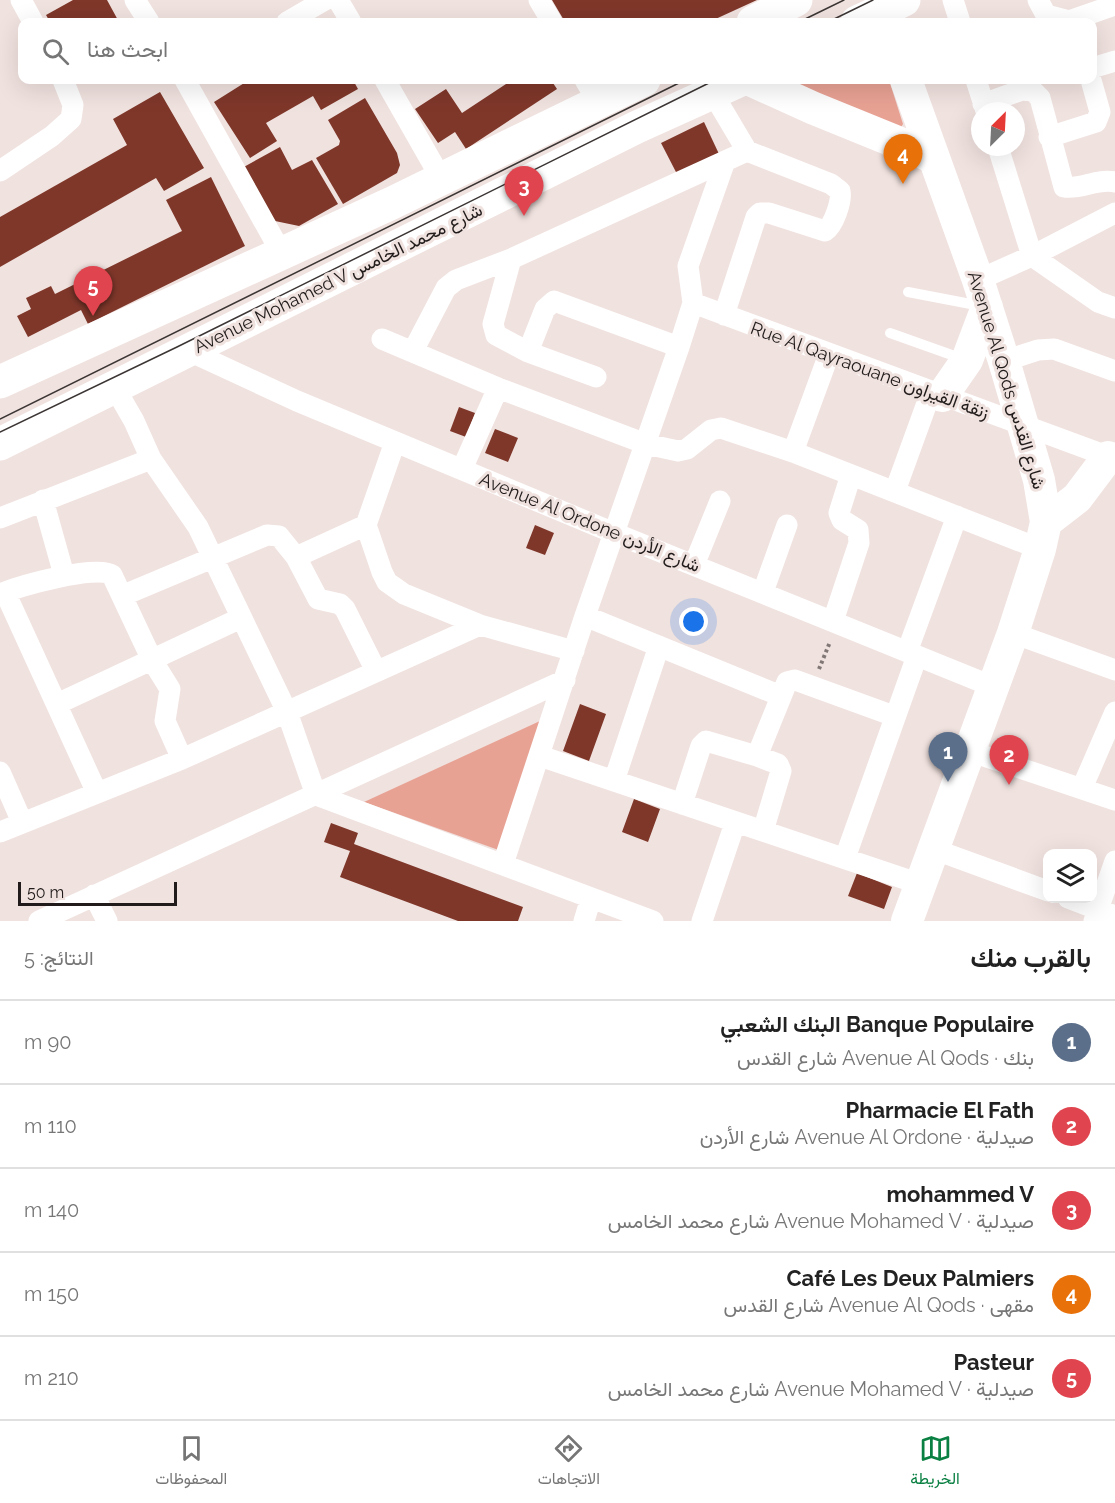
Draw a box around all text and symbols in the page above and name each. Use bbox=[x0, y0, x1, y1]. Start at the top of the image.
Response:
search box bbox=[18, 18, 1097, 84]
icon: search bbox=[39, 35, 72, 68]
text: ابحث هنا bbox=[87, 36, 168, 62]
north arrow bbox=[971, 102, 1025, 156]
pin: 4 bbox=[884, 134, 922, 184]
pin: 3 bbox=[504, 166, 544, 216]
street label: Avenue Mohamed V شارع محمد الخامس bbox=[190, 199, 486, 359]
pin: 5 bbox=[74, 266, 112, 316]
street label: Avenue Al Qods شارع القدس bbox=[962, 268, 1050, 492]
street label: Rue Al Qayraouane زنقة القيراون bbox=[748, 317, 992, 424]
street label: Avenue Al Ordone شارع الأردن bbox=[476, 468, 703, 578]
your location bbox=[679, 607, 708, 636]
pin: 1 bbox=[928, 732, 968, 782]
pin: 2 bbox=[990, 736, 1028, 785]
map controls bbox=[1043, 849, 1097, 903]
button: layers bbox=[1043, 849, 1097, 903]
scale bar bbox=[18, 879, 177, 906]
text: 50 m bbox=[27, 883, 64, 902]
text: بالقرب منك bbox=[971, 943, 1091, 973]
text: النتائج: 5 bbox=[24, 946, 94, 970]
text: Banque Populaire البنك الشعبي bbox=[720, 1011, 1034, 1037]
text: 90 m bbox=[24, 1030, 71, 1054]
text: 1 bbox=[1067, 1030, 1076, 1054]
text: بنك · Avenue Al Qods شارع القدس bbox=[737, 1046, 1034, 1070]
text: Pharmacie El Fath bbox=[845, 1097, 1034, 1123]
text: 110 m bbox=[24, 1114, 77, 1138]
text: 2 bbox=[1066, 1114, 1077, 1138]
text: صيدلية · Avenue Al Ordone شارع الأردن bbox=[700, 1125, 1034, 1149]
text: mohammed V bbox=[887, 1181, 1034, 1207]
text: 140 m bbox=[24, 1198, 79, 1222]
text: 3 bbox=[1066, 1198, 1077, 1222]
text: صيدلية · Avenue Mohamed V شارع محمد الخامس bbox=[608, 1209, 1034, 1233]
text: Café Les Deux Palmiers bbox=[786, 1265, 1034, 1291]
text: 150 m bbox=[24, 1282, 79, 1306]
text: 4 bbox=[1066, 1282, 1077, 1306]
text: مقهى · Avenue Al Qods شارع القدس bbox=[724, 1293, 1034, 1317]
text: Pasteur bbox=[953, 1349, 1034, 1375]
text: 210 m bbox=[24, 1366, 79, 1390]
text: 5 bbox=[1066, 1366, 1077, 1390]
text: صيدلية · Avenue Mohamed V شارع محمد الخامس bbox=[608, 1377, 1034, 1401]
tab: المحفوظات bbox=[155, 1432, 227, 1493]
tab: الاتجاهات bbox=[538, 1432, 600, 1493]
tab: الخريطة bbox=[910, 1432, 960, 1493]

